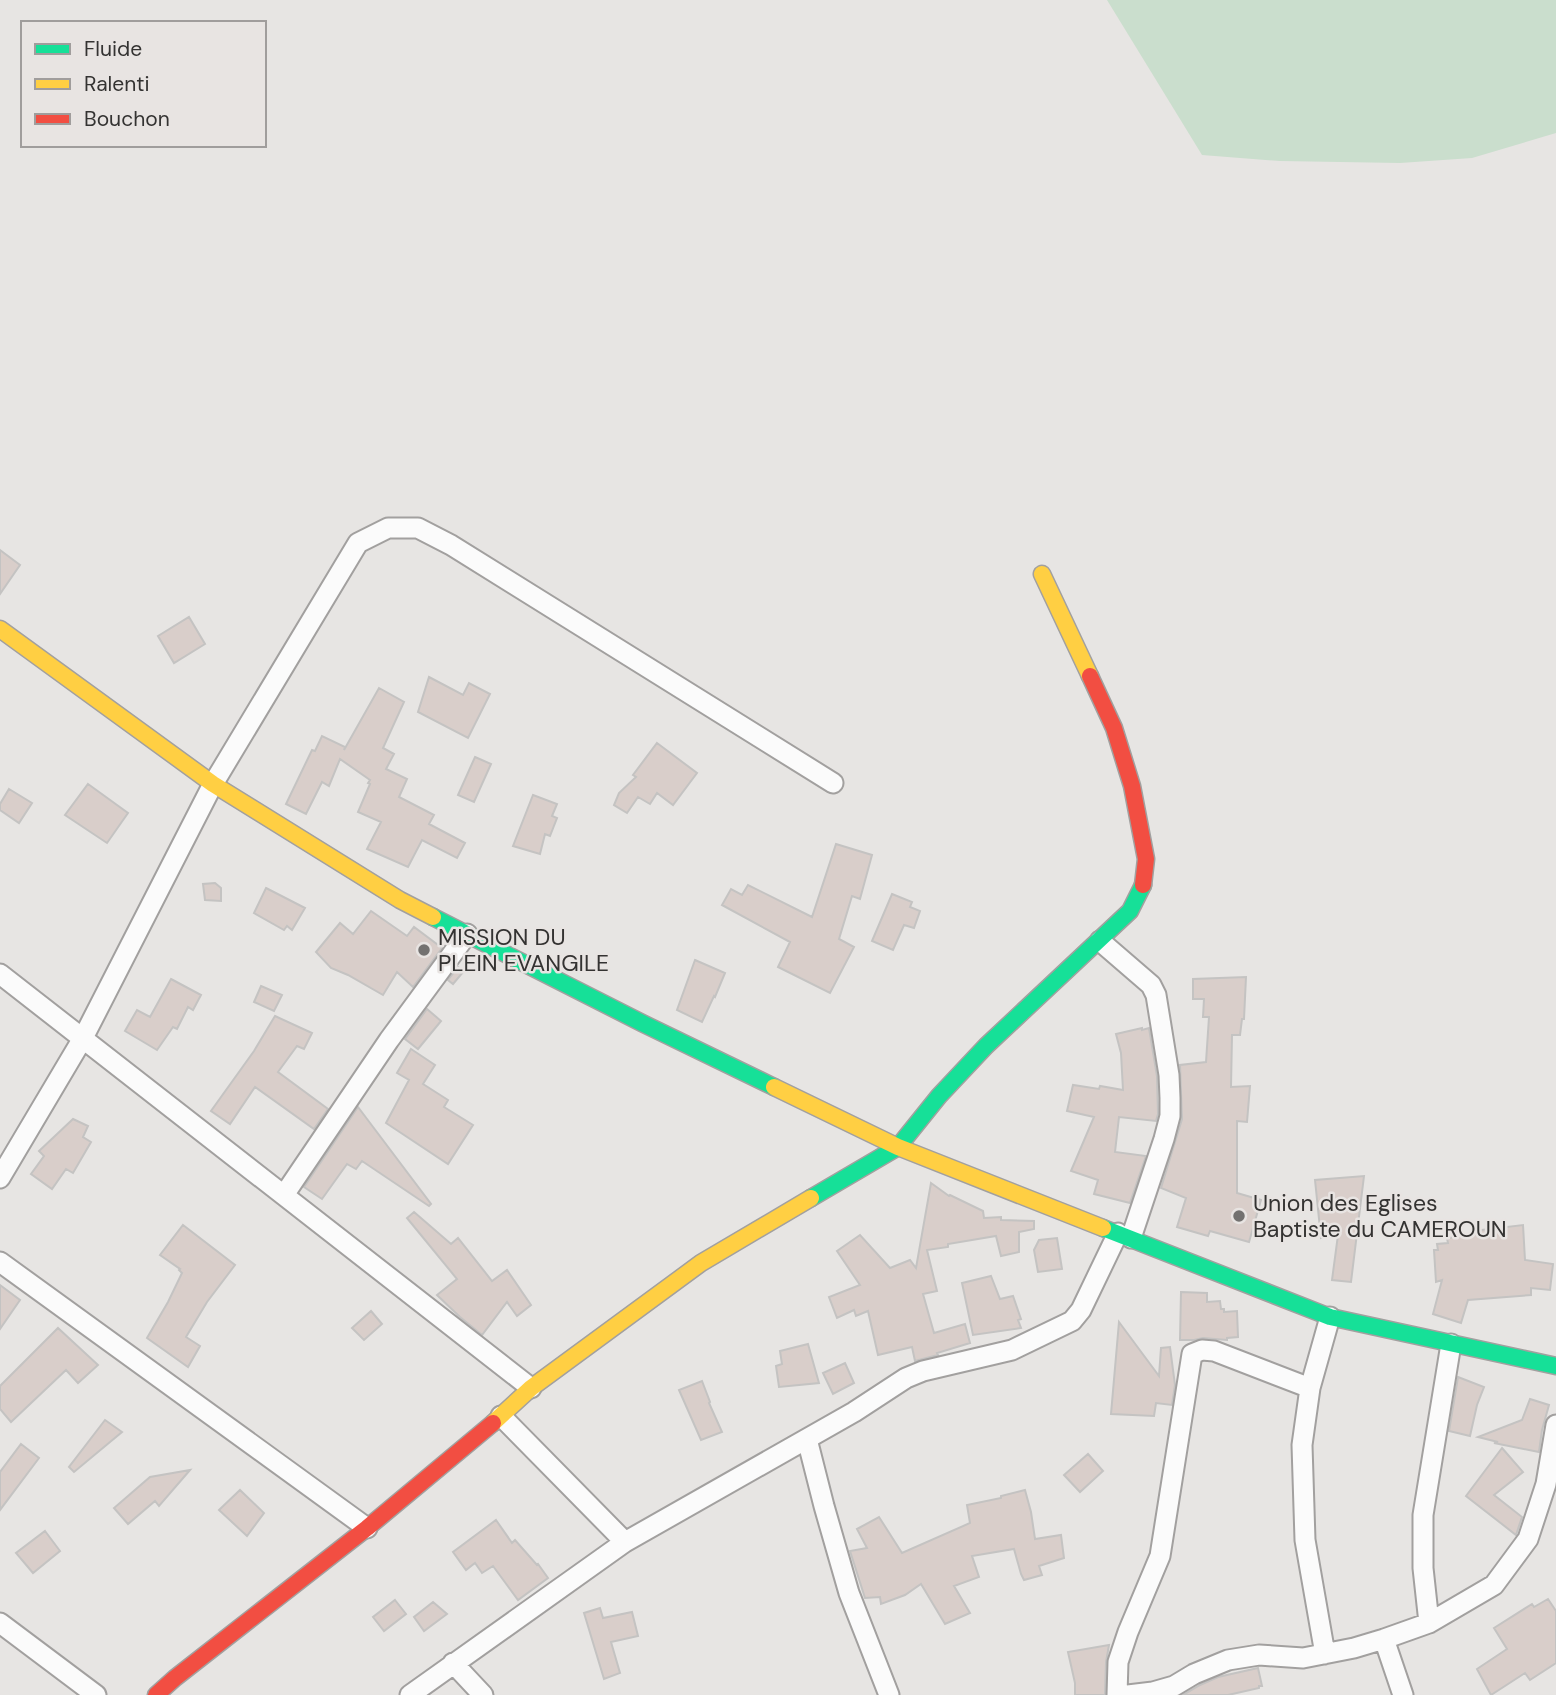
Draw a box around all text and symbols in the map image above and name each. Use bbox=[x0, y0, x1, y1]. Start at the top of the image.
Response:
legend bbox=[21, 21, 266, 147]
text: Fluide bbox=[84, 35, 142, 63]
text: Ralenti bbox=[84, 70, 150, 98]
text: Bouchon bbox=[84, 105, 170, 133]
place label: MISSION DU PLEIN EVANGILE bbox=[438, 922, 609, 978]
marker: MISSION DU PLEIN EVANGILE bbox=[416, 942, 432, 958]
place label: Union des Eglises Baptiste du CAMEROUN bbox=[1253, 1188, 1507, 1244]
marker: Union des Eglises Baptiste du CAMEROUN bbox=[1231, 1208, 1247, 1224]

